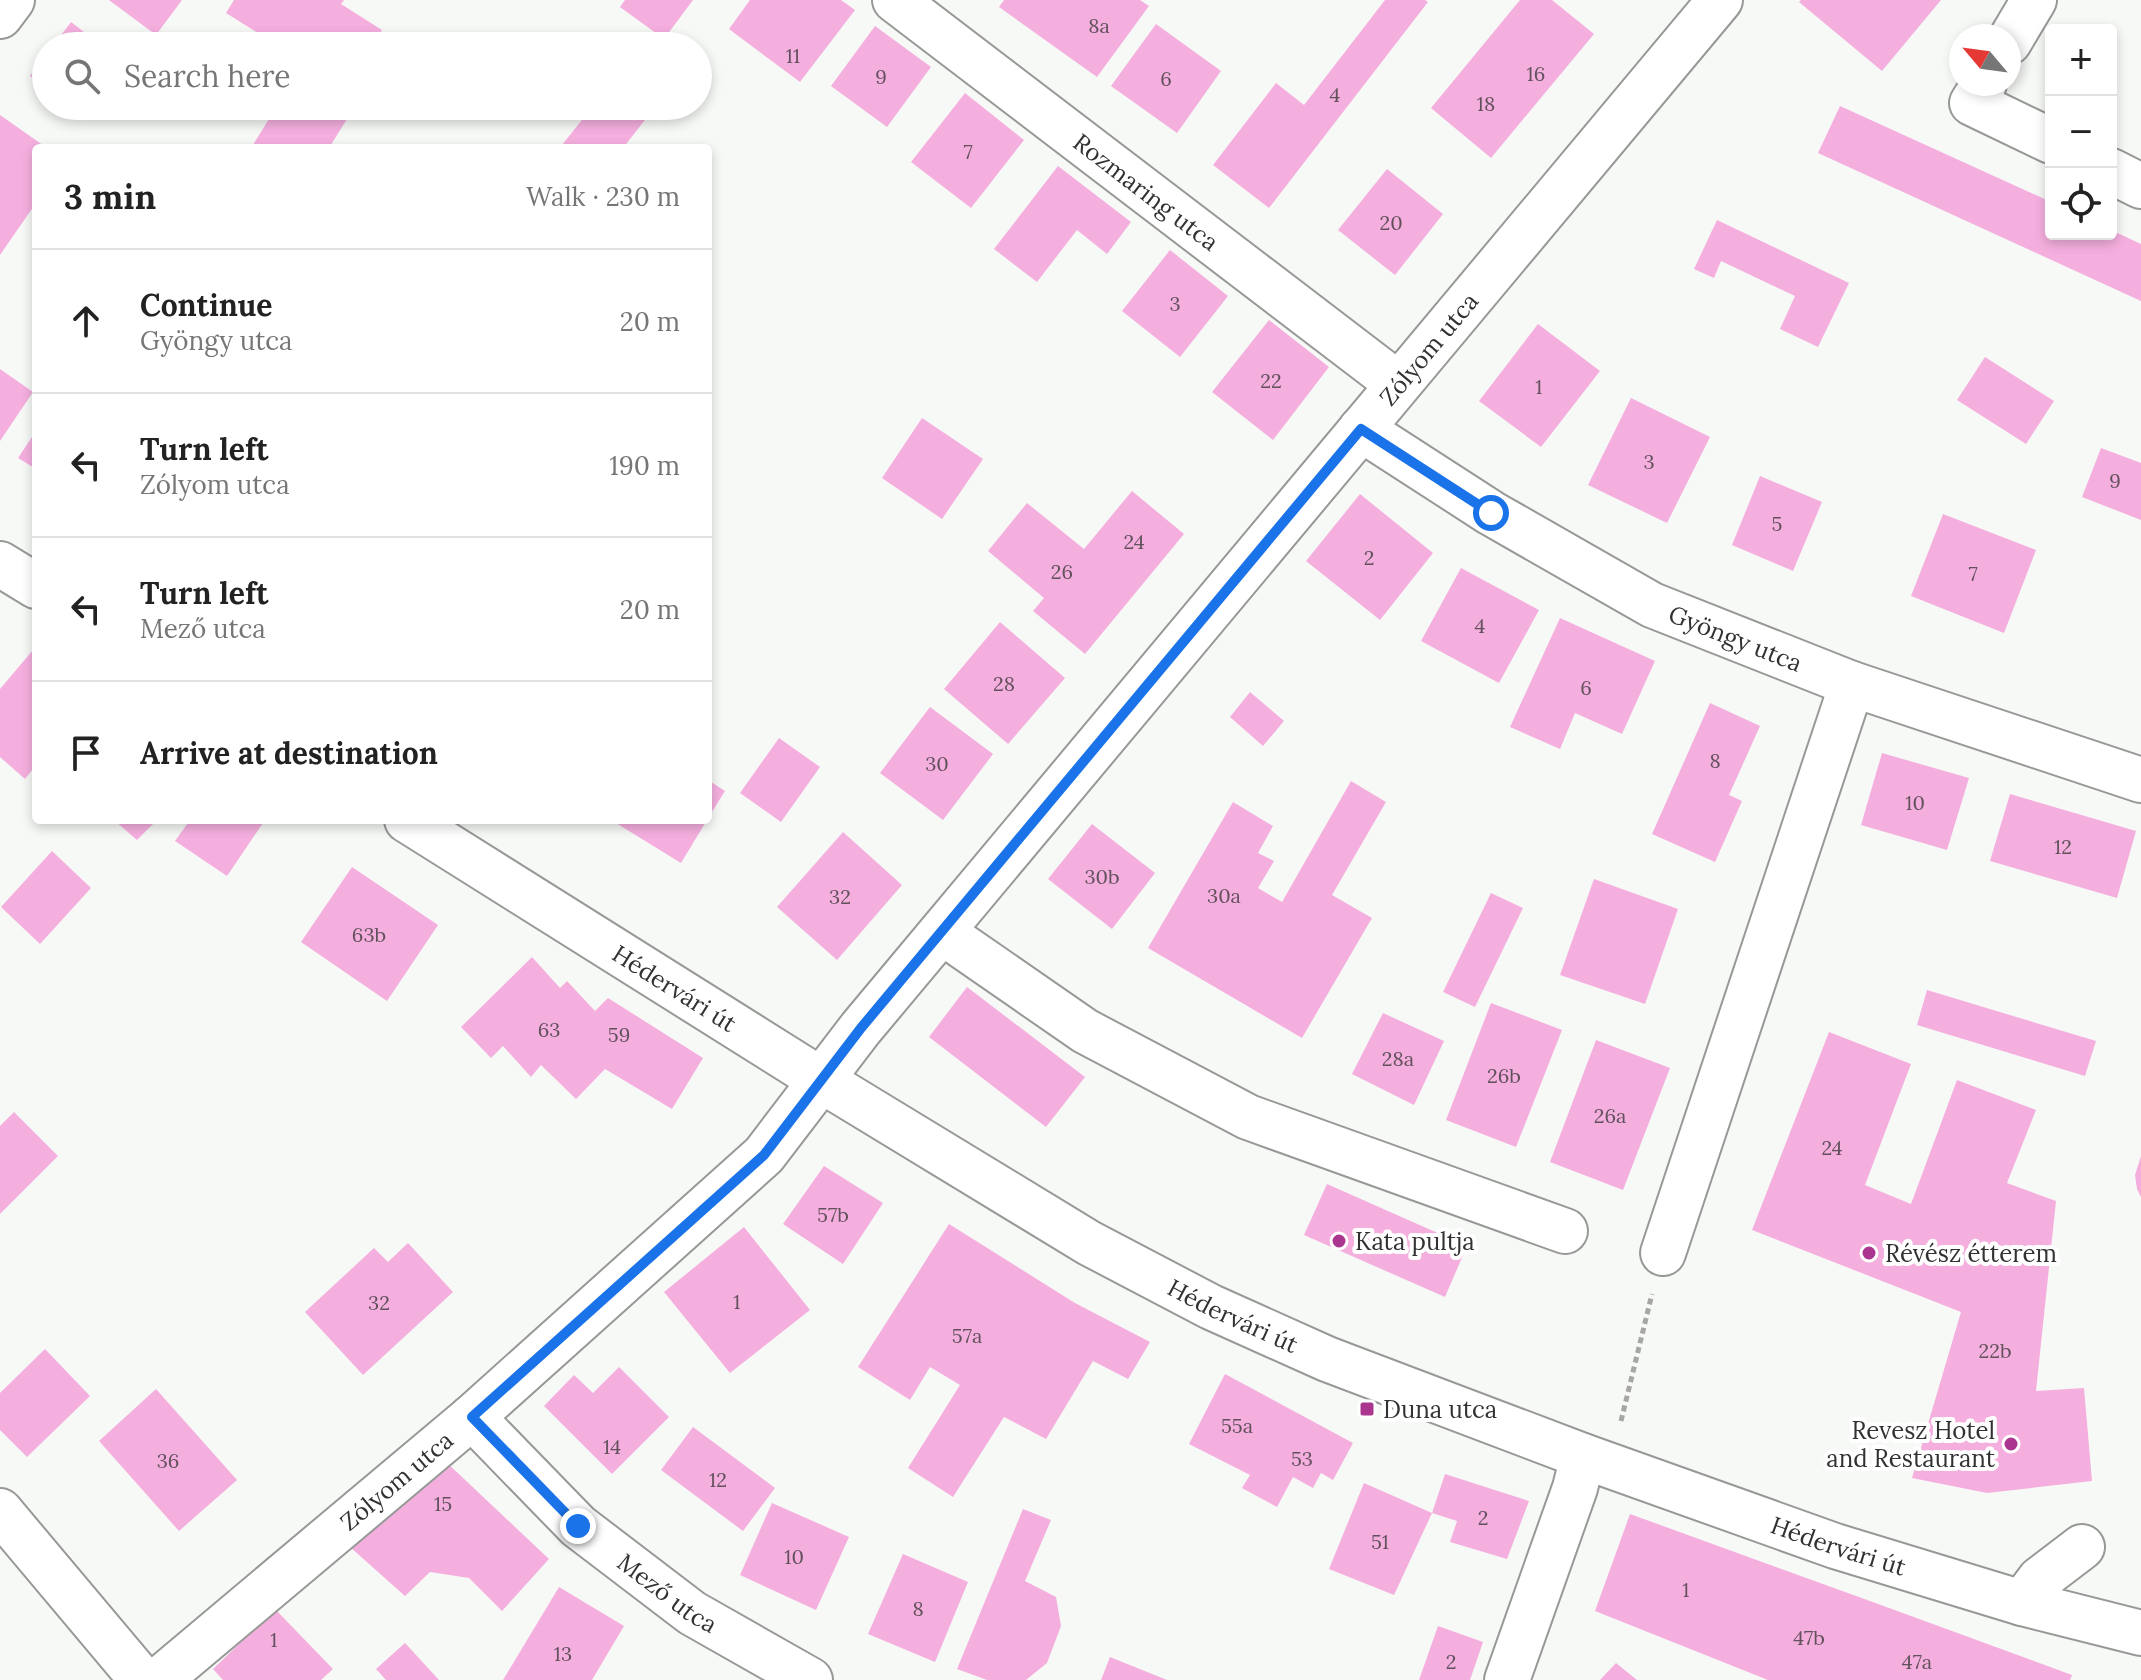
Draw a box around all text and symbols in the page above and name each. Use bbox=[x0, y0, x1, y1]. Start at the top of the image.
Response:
house number: 8a bbox=[1088, 13, 1110, 38]
north arrow bbox=[1949, 24, 2021, 96]
map controls bbox=[2045, 24, 2117, 240]
button: + bbox=[2045, 24, 2117, 96]
search box bbox=[32, 32, 712, 120]
house number: 11 bbox=[786, 43, 800, 68]
icon: search bbox=[60, 54, 104, 98]
text: Search here bbox=[124, 57, 291, 95]
house number: 16 bbox=[1527, 61, 1545, 86]
house number: 9 bbox=[875, 64, 887, 89]
house number: 6 bbox=[1160, 66, 1172, 91]
house number: 4 bbox=[1330, 82, 1341, 107]
house number: 18 bbox=[1477, 91, 1495, 116]
button: − bbox=[2045, 96, 2117, 168]
street label: Rozmaring utca bbox=[1067, 126, 1225, 257]
house number: 7 bbox=[963, 139, 973, 164]
button: locate bbox=[2045, 168, 2117, 240]
text: 3 min bbox=[64, 175, 156, 218]
text: Walk · 230 m bbox=[526, 180, 680, 213]
house number: 20 bbox=[1379, 210, 1403, 235]
text: Continue bbox=[140, 286, 272, 324]
street label: Zólyom utca bbox=[1372, 286, 1485, 412]
house number: 3 bbox=[1169, 291, 1181, 316]
icon: ahead bbox=[64, 299, 108, 343]
text: 20 m bbox=[620, 305, 680, 338]
text: Gyöngy utca bbox=[140, 324, 293, 357]
house number: 22 bbox=[1260, 368, 1282, 393]
house number: 1 bbox=[1535, 374, 1543, 399]
text: Turn left bbox=[140, 430, 268, 468]
icon: left bbox=[64, 443, 108, 487]
text: 190 m bbox=[609, 449, 680, 482]
house number: 3 bbox=[1643, 449, 1655, 474]
text: Zólyom utca bbox=[140, 468, 290, 501]
house number: 9 bbox=[2109, 468, 2121, 493]
route start bbox=[1473, 495, 1509, 531]
house number: 5 bbox=[1772, 511, 1782, 536]
house number: 24 bbox=[1123, 529, 1145, 554]
house number: 2 bbox=[1364, 545, 1374, 570]
house number: 26 bbox=[1051, 559, 1073, 584]
house number: 7 bbox=[1968, 561, 1978, 586]
text: Turn left bbox=[140, 574, 268, 612]
icon: left bbox=[64, 587, 108, 631]
text: 20 m bbox=[620, 593, 680, 626]
street label: Gyöngy utca bbox=[1664, 598, 1807, 678]
text: Mező utca bbox=[140, 612, 266, 645]
house number: 4 bbox=[1475, 613, 1486, 638]
house number: 28 bbox=[993, 671, 1015, 696]
house number: 6 bbox=[1580, 675, 1592, 700]
icon: arrive bbox=[64, 731, 108, 775]
text: Arrive at destination bbox=[140, 734, 438, 772]
house number: 8 bbox=[1709, 748, 1721, 773]
house number: 30 bbox=[925, 751, 949, 776]
house number: 10 bbox=[1905, 790, 1925, 815]
house number: 12 bbox=[2054, 834, 2072, 859]
house number: 30b bbox=[1084, 864, 1120, 889]
house number: 30a bbox=[1207, 883, 1241, 908]
house number: 32 bbox=[829, 884, 851, 909]
house number: 63b bbox=[352, 922, 386, 947]
street label: Hédervári út bbox=[607, 938, 743, 1039]
house number: 63 bbox=[538, 1017, 560, 1042]
house number: 59 bbox=[608, 1022, 630, 1047]
house number: 28a bbox=[1382, 1046, 1414, 1071]
house number: 26b bbox=[1487, 1063, 1521, 1088]
house number: 26a bbox=[1594, 1103, 1626, 1128]
house number: 24 bbox=[1821, 1135, 1843, 1160]
house number: 57b bbox=[817, 1202, 849, 1227]
place label: Kata pultja bbox=[1355, 1226, 1475, 1257]
marker: Kata pultja bbox=[1330, 1232, 1348, 1250]
place label: Révész étterem bbox=[1885, 1238, 2057, 1269]
marker: Révész étterem bbox=[1860, 1244, 1878, 1262]
street label: Hédervári út bbox=[1163, 1272, 1304, 1360]
house number: 1 bbox=[733, 1289, 741, 1314]
house number: 32 bbox=[368, 1290, 390, 1315]
house number: 57a bbox=[952, 1323, 982, 1348]
house number: 22b bbox=[1978, 1338, 2012, 1363]
place label: Duna utca bbox=[1383, 1394, 1497, 1425]
marker: Duna utca bbox=[1358, 1400, 1376, 1418]
house number: 55a bbox=[1221, 1413, 1253, 1438]
place label: Revesz Hotel and Restaurant bbox=[1826, 1415, 1996, 1474]
street label: Zólyom utca bbox=[333, 1424, 459, 1537]
house number: 14 bbox=[603, 1434, 621, 1459]
marker: Revesz Hotel and Restaurant bbox=[2002, 1435, 2020, 1453]
house number: 53 bbox=[1291, 1446, 1313, 1471]
house number: 36 bbox=[157, 1448, 179, 1473]
house number: 12 bbox=[709, 1467, 727, 1492]
house number: 15 bbox=[434, 1491, 452, 1516]
house number: 2 bbox=[1478, 1505, 1488, 1530]
route end bbox=[560, 1508, 596, 1544]
street label: Hédervári út bbox=[1767, 1509, 1910, 1582]
house number: 51 bbox=[1371, 1529, 1389, 1554]
house number: 10 bbox=[784, 1544, 804, 1569]
street label: Mező utca bbox=[611, 1546, 723, 1640]
house number: 1 bbox=[1682, 1577, 1690, 1602]
house number: 8 bbox=[912, 1596, 924, 1621]
house number: 47b bbox=[1793, 1625, 1825, 1650]
house number: 1 bbox=[270, 1627, 278, 1652]
house number: 13 bbox=[554, 1641, 572, 1666]
house number: 2 bbox=[1446, 1649, 1456, 1674]
house number: 47a bbox=[1902, 1649, 1932, 1674]

